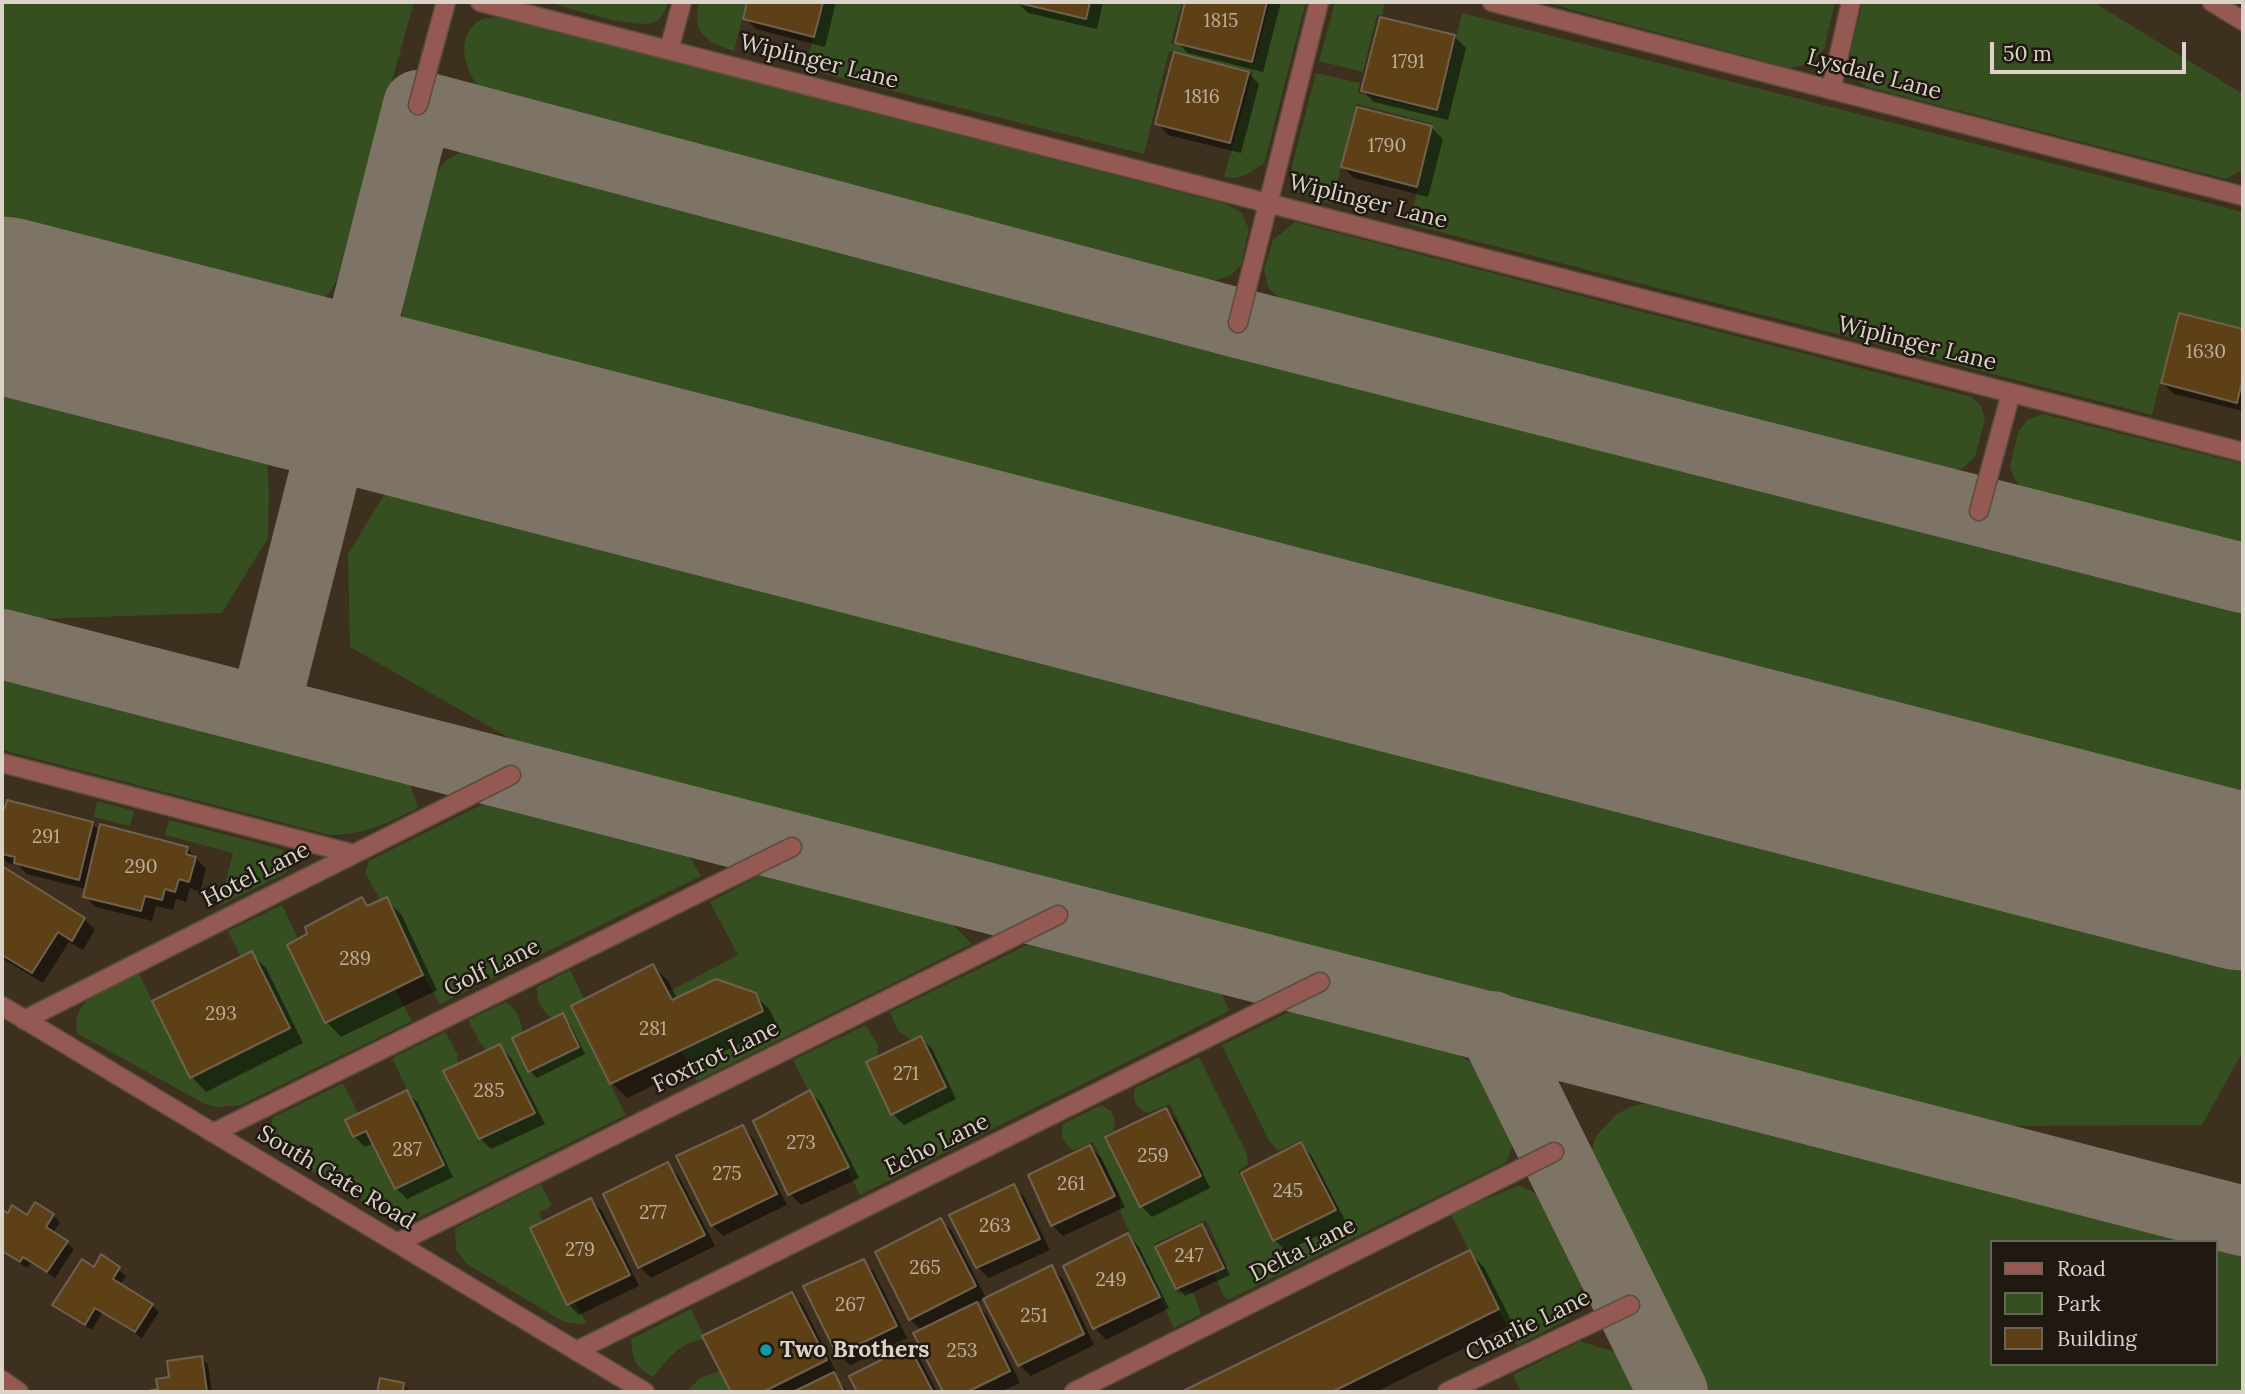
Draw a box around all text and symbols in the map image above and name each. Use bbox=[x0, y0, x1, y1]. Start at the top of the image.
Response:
house number: 1815 bbox=[1204, 11, 1238, 33]
scale bar bbox=[1993, 28, 2189, 72]
street label: Wiplinger Lane bbox=[737, 29, 901, 95]
text: 50 m bbox=[2003, 40, 2052, 67]
street label: Lysdale Lane bbox=[1804, 44, 1944, 106]
house number: 1791 bbox=[1391, 52, 1425, 74]
house number: 1816 bbox=[1184, 87, 1220, 109]
house number: 1790 bbox=[1368, 136, 1406, 158]
street label: Wiplinger Lane bbox=[1286, 169, 1450, 235]
street label: Wiplinger Lane bbox=[1835, 311, 1999, 377]
house number: 1630 bbox=[2186, 342, 2226, 364]
house number: 291 bbox=[32, 827, 60, 849]
street label: Hotel Lane bbox=[198, 836, 314, 914]
house number: 290 bbox=[125, 857, 157, 879]
street label: Golf Lane bbox=[440, 933, 544, 1003]
house number: 289 bbox=[339, 949, 371, 971]
house number: 293 bbox=[205, 1004, 237, 1026]
street label: Foxtrot Lane bbox=[648, 1015, 784, 1099]
house number: 281 bbox=[639, 1019, 667, 1041]
house number: 271 bbox=[893, 1064, 919, 1086]
house number: 285 bbox=[473, 1081, 505, 1103]
street label: Echo Lane bbox=[881, 1108, 993, 1182]
street label: South Gate Road bbox=[252, 1120, 420, 1236]
house number: 273 bbox=[786, 1133, 816, 1155]
house number: 287 bbox=[392, 1140, 422, 1162]
house number: 259 bbox=[1137, 1146, 1169, 1168]
house number: 275 bbox=[712, 1164, 742, 1186]
house number: 261 bbox=[1057, 1174, 1085, 1196]
house number: 245 bbox=[1273, 1181, 1303, 1203]
house number: 277 bbox=[639, 1203, 667, 1225]
street label: Delta Lane bbox=[1246, 1212, 1360, 1288]
house number: 263 bbox=[979, 1216, 1011, 1238]
house number: 279 bbox=[565, 1240, 595, 1262]
legend bbox=[1990, 1240, 2217, 1366]
house number: 247 bbox=[1175, 1246, 1203, 1268]
text: Road bbox=[2057, 1255, 2106, 1282]
house number: 265 bbox=[909, 1258, 941, 1280]
house number: 249 bbox=[1095, 1270, 1127, 1292]
street label: Charlie Lane bbox=[1461, 1284, 1595, 1368]
text: Park bbox=[2057, 1290, 2101, 1317]
house number: 267 bbox=[835, 1295, 865, 1317]
house number: 251 bbox=[1020, 1306, 1048, 1328]
text: Building bbox=[2057, 1325, 2137, 1352]
place label: Two Brothers bbox=[780, 1336, 930, 1364]
house number: 253 bbox=[946, 1341, 978, 1363]
marker: Two Brothers bbox=[758, 1342, 774, 1358]

